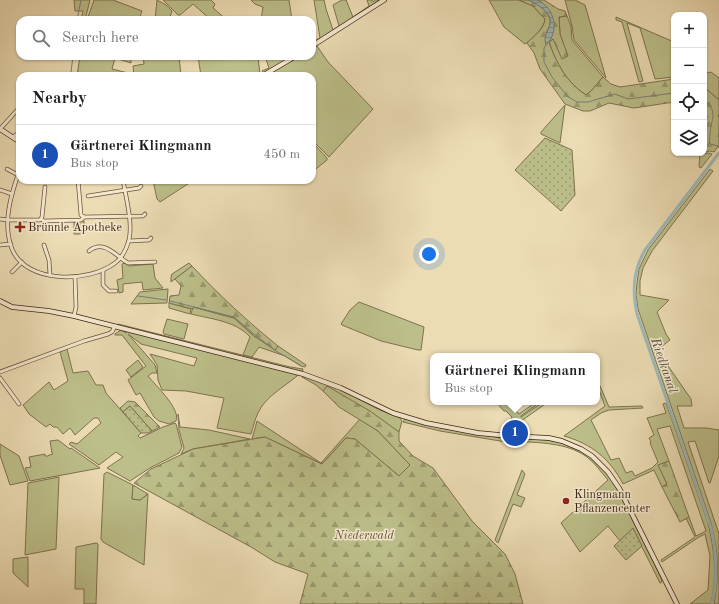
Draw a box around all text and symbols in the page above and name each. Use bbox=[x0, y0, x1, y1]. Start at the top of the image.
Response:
map controls bbox=[671, 12, 707, 156]
button: + bbox=[671, 12, 707, 48]
search box bbox=[16, 16, 316, 60]
icon: search bbox=[30, 27, 52, 49]
text: Search here bbox=[62, 31, 139, 46]
button: − bbox=[671, 48, 707, 84]
button: locate bbox=[671, 84, 707, 120]
text: Nearby bbox=[32, 90, 87, 107]
button: layers bbox=[671, 120, 707, 156]
text: Gärtnerei Klingmann bbox=[70, 139, 212, 154]
text: 1 bbox=[41, 148, 49, 161]
text: 450 m bbox=[263, 148, 300, 161]
text: Bus stop bbox=[70, 157, 119, 170]
marker: Brünnle Apotheke bbox=[15, 222, 25, 232]
place label: Brünnle Apotheke bbox=[28, 222, 123, 234]
your location bbox=[419, 244, 439, 264]
water label: Riedkanal bbox=[648, 335, 679, 395]
popup bbox=[430, 353, 600, 405]
text: Gärtnerei Klingmann bbox=[444, 364, 586, 379]
text: Bus stop bbox=[444, 382, 493, 395]
pin: 1 bbox=[502, 418, 528, 448]
place label: Klingmann Pflanzencenter bbox=[574, 489, 650, 515]
marker: Klingmann Pflanzencenter bbox=[561, 496, 571, 506]
park label: Niederwald bbox=[333, 530, 394, 542]

